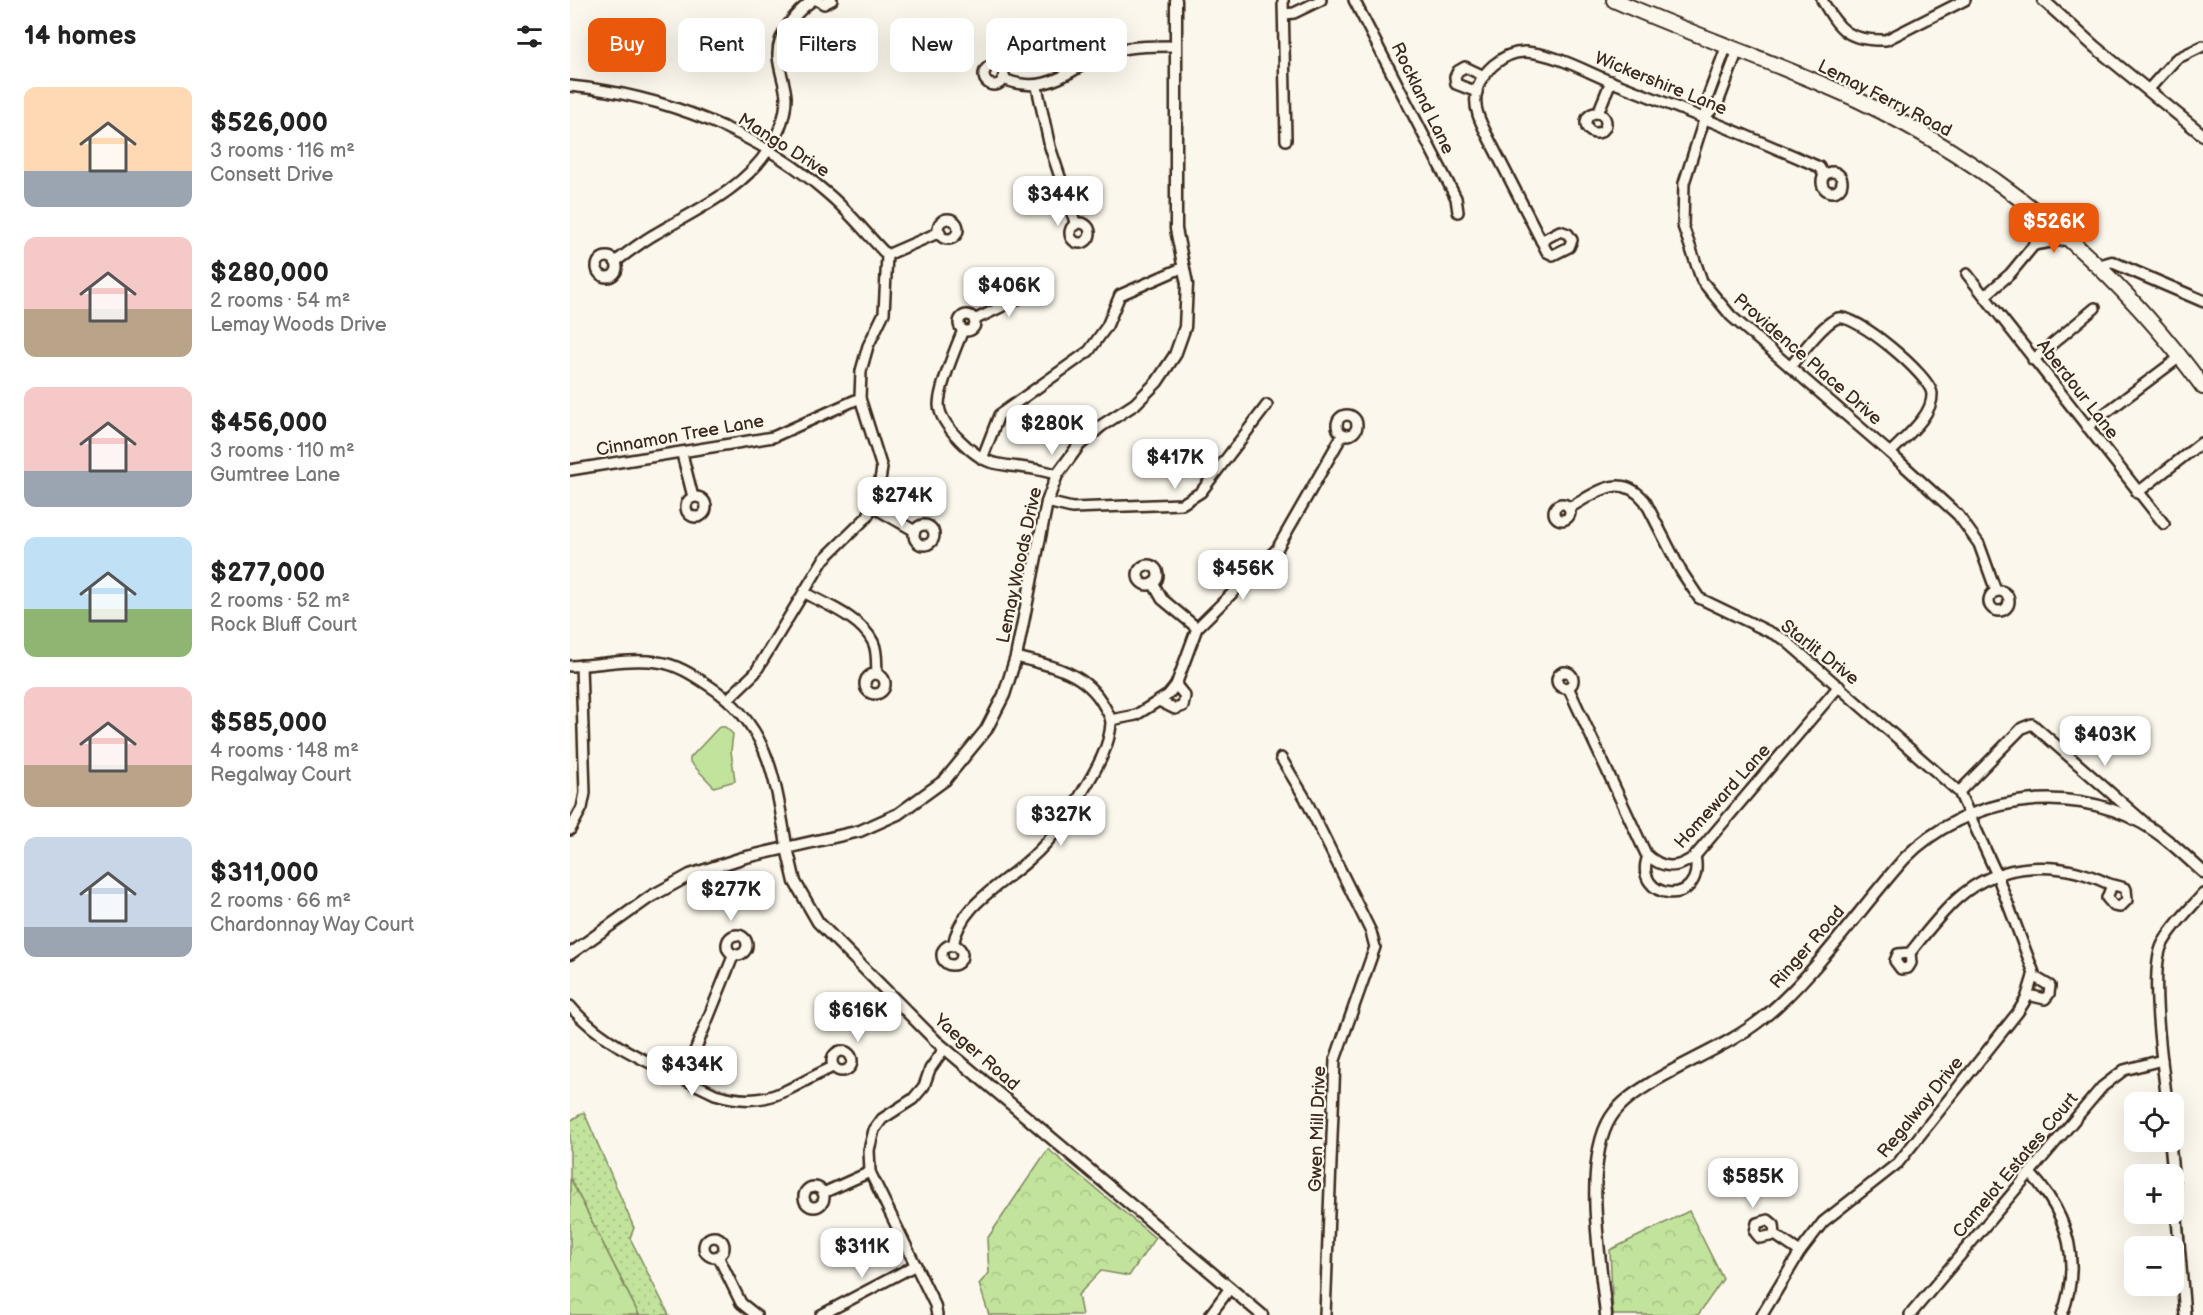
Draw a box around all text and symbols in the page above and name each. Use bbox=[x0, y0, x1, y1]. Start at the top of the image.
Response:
chip: Buy bbox=[588, 18, 666, 72]
chip: Rent bbox=[678, 18, 765, 72]
chip: Filters bbox=[777, 18, 878, 72]
chip: New bbox=[890, 18, 974, 72]
chip: Apartment bbox=[986, 18, 1127, 72]
icon: filters bbox=[513, 20, 546, 53]
text: 14 homes bbox=[24, 21, 136, 52]
street label: Rockland Lane bbox=[1386, 39, 1459, 158]
street label: Wickershire Lane bbox=[1592, 47, 1730, 120]
street label: Lemay Ferry Road bbox=[1814, 56, 1955, 141]
text: $526,000 bbox=[210, 108, 328, 139]
street label: Mango Drive bbox=[734, 109, 834, 182]
icon: home bbox=[72, 111, 144, 183]
text: 3 rooms · 116 m² bbox=[210, 139, 355, 163]
text: Consett Drive bbox=[210, 163, 333, 187]
pin: $344K bbox=[1016, 176, 1100, 227]
text: $344K bbox=[1027, 183, 1089, 207]
pin: $526K bbox=[2012, 203, 2096, 254]
text: $526K bbox=[2023, 210, 2085, 234]
text: $280,000 bbox=[210, 258, 329, 289]
icon: home bbox=[72, 261, 144, 333]
pin: $406K bbox=[967, 267, 1051, 318]
text: $406K bbox=[977, 274, 1041, 298]
text: 2 rooms · 54 m² bbox=[210, 289, 350, 313]
street label: Providence Place Drive bbox=[1729, 289, 1886, 430]
text: Lemay Woods Drive bbox=[210, 313, 387, 337]
street label: Aberdour Lane bbox=[2032, 335, 2123, 444]
pin: $280K bbox=[1010, 405, 1094, 456]
text: $456,000 bbox=[210, 408, 328, 439]
street label: Cinnamon Tree Lane bbox=[594, 410, 766, 461]
icon: home bbox=[72, 411, 144, 483]
text: $280K bbox=[1020, 412, 1084, 436]
text: 3 rooms · 110 m² bbox=[210, 439, 355, 463]
pin: $417K bbox=[1133, 439, 1217, 490]
text: $417K bbox=[1146, 446, 1204, 470]
text: Gumtree Lane bbox=[210, 463, 340, 487]
pin: $274K bbox=[860, 477, 944, 528]
text: $274K bbox=[871, 484, 933, 508]
street label: Lemay Woods Drive bbox=[993, 485, 1046, 645]
pin: $456K bbox=[1201, 550, 1285, 601]
text: $456K bbox=[1212, 557, 1274, 581]
text: $277,000 bbox=[210, 558, 325, 589]
icon: home bbox=[72, 561, 144, 633]
text: 2 rooms · 52 m² bbox=[210, 589, 350, 613]
text: Rock Bluff Court bbox=[210, 613, 357, 637]
street label: Starlit Drive bbox=[1776, 615, 1863, 690]
text: $585,000 bbox=[210, 708, 327, 739]
icon: home bbox=[72, 711, 144, 783]
pin: $403K bbox=[2063, 716, 2147, 767]
text: $403K bbox=[2074, 723, 2136, 747]
text: 4 rooms · 148 m² bbox=[210, 739, 359, 763]
street label: Homeward Lane bbox=[1670, 740, 1775, 853]
text: Regalway Court bbox=[210, 763, 351, 787]
pin: $327K bbox=[1019, 796, 1103, 847]
text: $327K bbox=[1031, 803, 1091, 827]
text: $311,000 bbox=[210, 858, 319, 889]
icon: home bbox=[72, 861, 144, 933]
pin: $277K bbox=[689, 871, 773, 922]
text: $277K bbox=[701, 878, 761, 902]
text: 2 rooms · 66 m² bbox=[210, 889, 351, 913]
street label: Ringer Road bbox=[1766, 902, 1849, 993]
text: Chardonnay Way Court bbox=[210, 913, 414, 937]
pin: $616K bbox=[816, 992, 900, 1043]
text: $616K bbox=[828, 999, 888, 1023]
street label: Yaeger Road bbox=[929, 1009, 1023, 1095]
pin: $434K bbox=[650, 1046, 734, 1097]
street label: Regalway Drive bbox=[1873, 1052, 1968, 1162]
text: $434K bbox=[661, 1053, 723, 1077]
street label: Gwen Mill Drive bbox=[1305, 1065, 1330, 1192]
street label: Camelot Estates Court bbox=[1948, 1088, 2083, 1242]
map controls bbox=[2124, 1092, 2184, 1296]
button: locate bbox=[2124, 1092, 2184, 1152]
pin: $585K bbox=[1711, 1158, 1795, 1209]
button: + bbox=[2124, 1164, 2184, 1224]
text: $585K bbox=[1722, 1165, 1784, 1189]
pin: $311K bbox=[820, 1228, 904, 1279]
text: $311K bbox=[834, 1235, 890, 1259]
button: − bbox=[2124, 1236, 2184, 1296]

